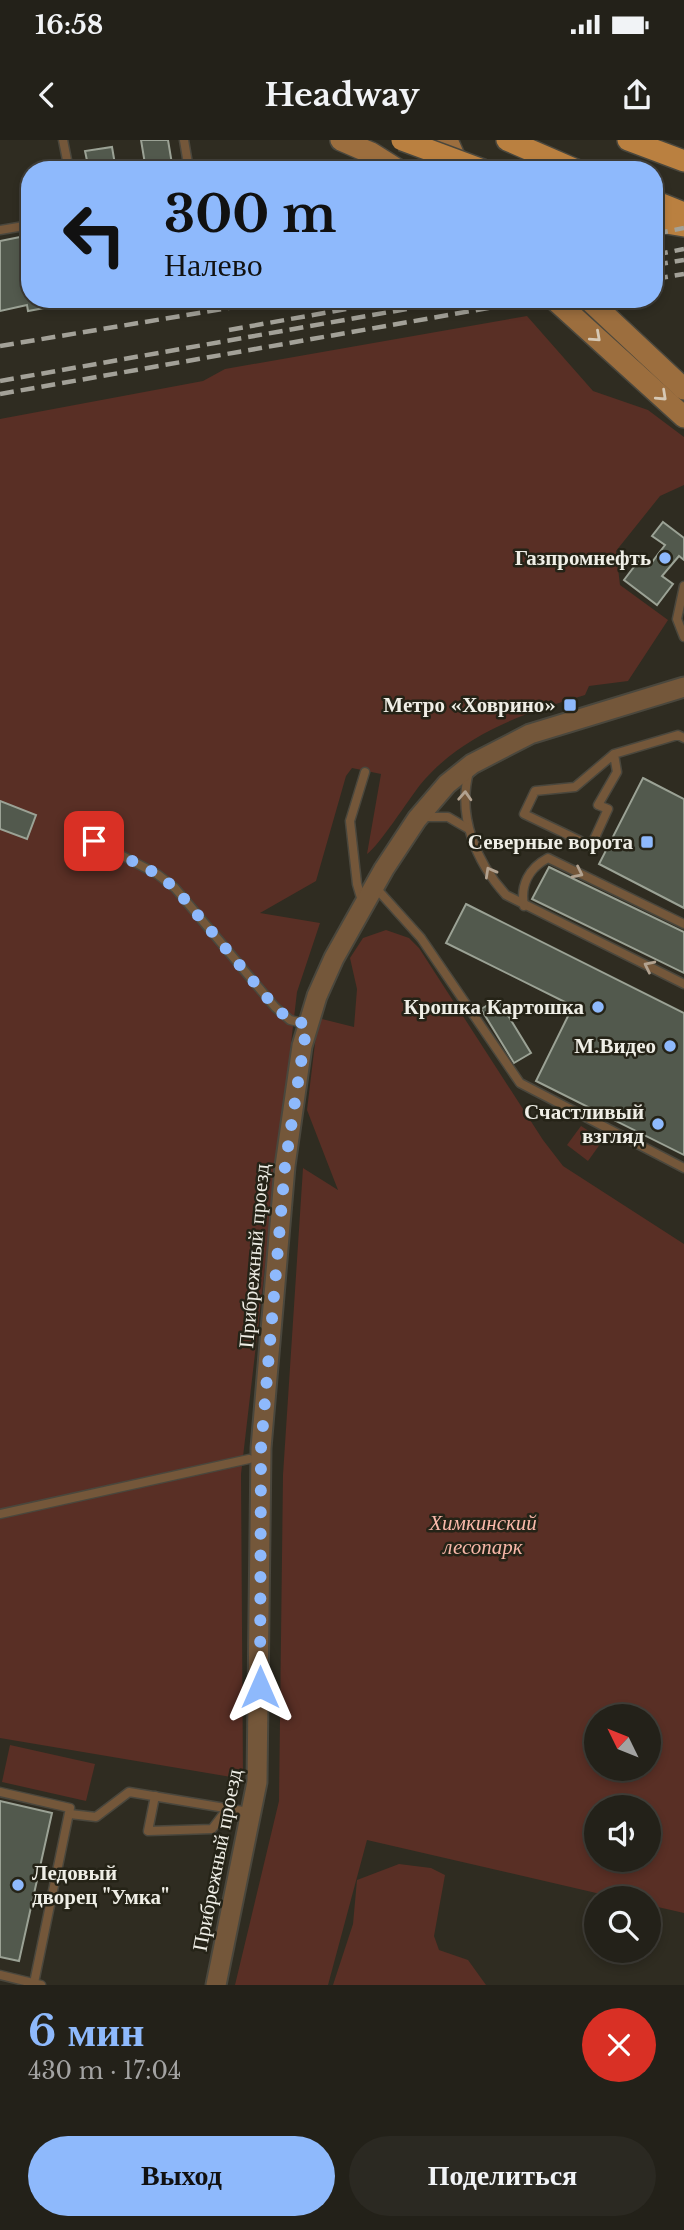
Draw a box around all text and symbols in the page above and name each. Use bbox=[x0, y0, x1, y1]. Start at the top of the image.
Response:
text: 16:58 bbox=[35, 9, 103, 41]
text: Headway bbox=[265, 75, 419, 115]
icon: back bbox=[28, 76, 66, 114]
icon: share bbox=[618, 76, 656, 114]
text: 300 m bbox=[164, 184, 336, 245]
icon: left bbox=[49, 189, 140, 280]
text: Налево bbox=[164, 245, 263, 285]
one-way arrow bbox=[588, 329, 601, 342]
one-way arrow bbox=[654, 388, 667, 401]
place label: Газпромнефть bbox=[515, 545, 651, 571]
marker: Газпромнефть bbox=[657, 550, 673, 566]
place label: Метро «Ховрино» bbox=[383, 692, 556, 718]
marker: Метро «Ховрино» bbox=[562, 697, 578, 713]
one-way arrow bbox=[458, 790, 473, 801]
pin bbox=[64, 811, 124, 871]
icon: arrive bbox=[75, 822, 113, 860]
place label: Северные ворота bbox=[468, 829, 633, 855]
marker: Северные ворота bbox=[639, 834, 655, 850]
one-way arrow bbox=[571, 865, 583, 879]
one-way arrow bbox=[485, 866, 498, 879]
one-way arrow bbox=[643, 961, 656, 975]
place label: Крошка Картошка bbox=[404, 994, 584, 1020]
marker: Крошка Картошка bbox=[590, 999, 606, 1015]
place label: М.Видео bbox=[574, 1033, 656, 1059]
marker: М.Видео bbox=[662, 1038, 678, 1054]
place label: Счастливый взгляд bbox=[524, 1099, 644, 1149]
marker: Счастливый взгляд bbox=[650, 1116, 666, 1132]
street label: Прибрежный проезд bbox=[233, 1162, 275, 1349]
park label: Химкинский лесопарк bbox=[428, 1510, 537, 1560]
position arrow bbox=[223, 1650, 297, 1724]
north arrow bbox=[584, 1704, 662, 1782]
map controls bbox=[584, 1704, 661, 1963]
street label: Прибрежный проезд bbox=[187, 1766, 247, 1953]
button: sound bbox=[584, 1795, 661, 1872]
place label: Ледовый дворец "Умка" bbox=[32, 1860, 169, 1910]
marker: Ледовый дворец "Умка" bbox=[10, 1877, 26, 1893]
button: search bbox=[584, 1886, 661, 1963]
text: 6 мин bbox=[28, 2005, 145, 2057]
button: close bbox=[582, 2008, 656, 2082]
text: 430 m · 17:04 bbox=[28, 2057, 181, 2085]
button: Выход bbox=[28, 2136, 335, 2216]
button: Поделиться bbox=[349, 2136, 656, 2216]

